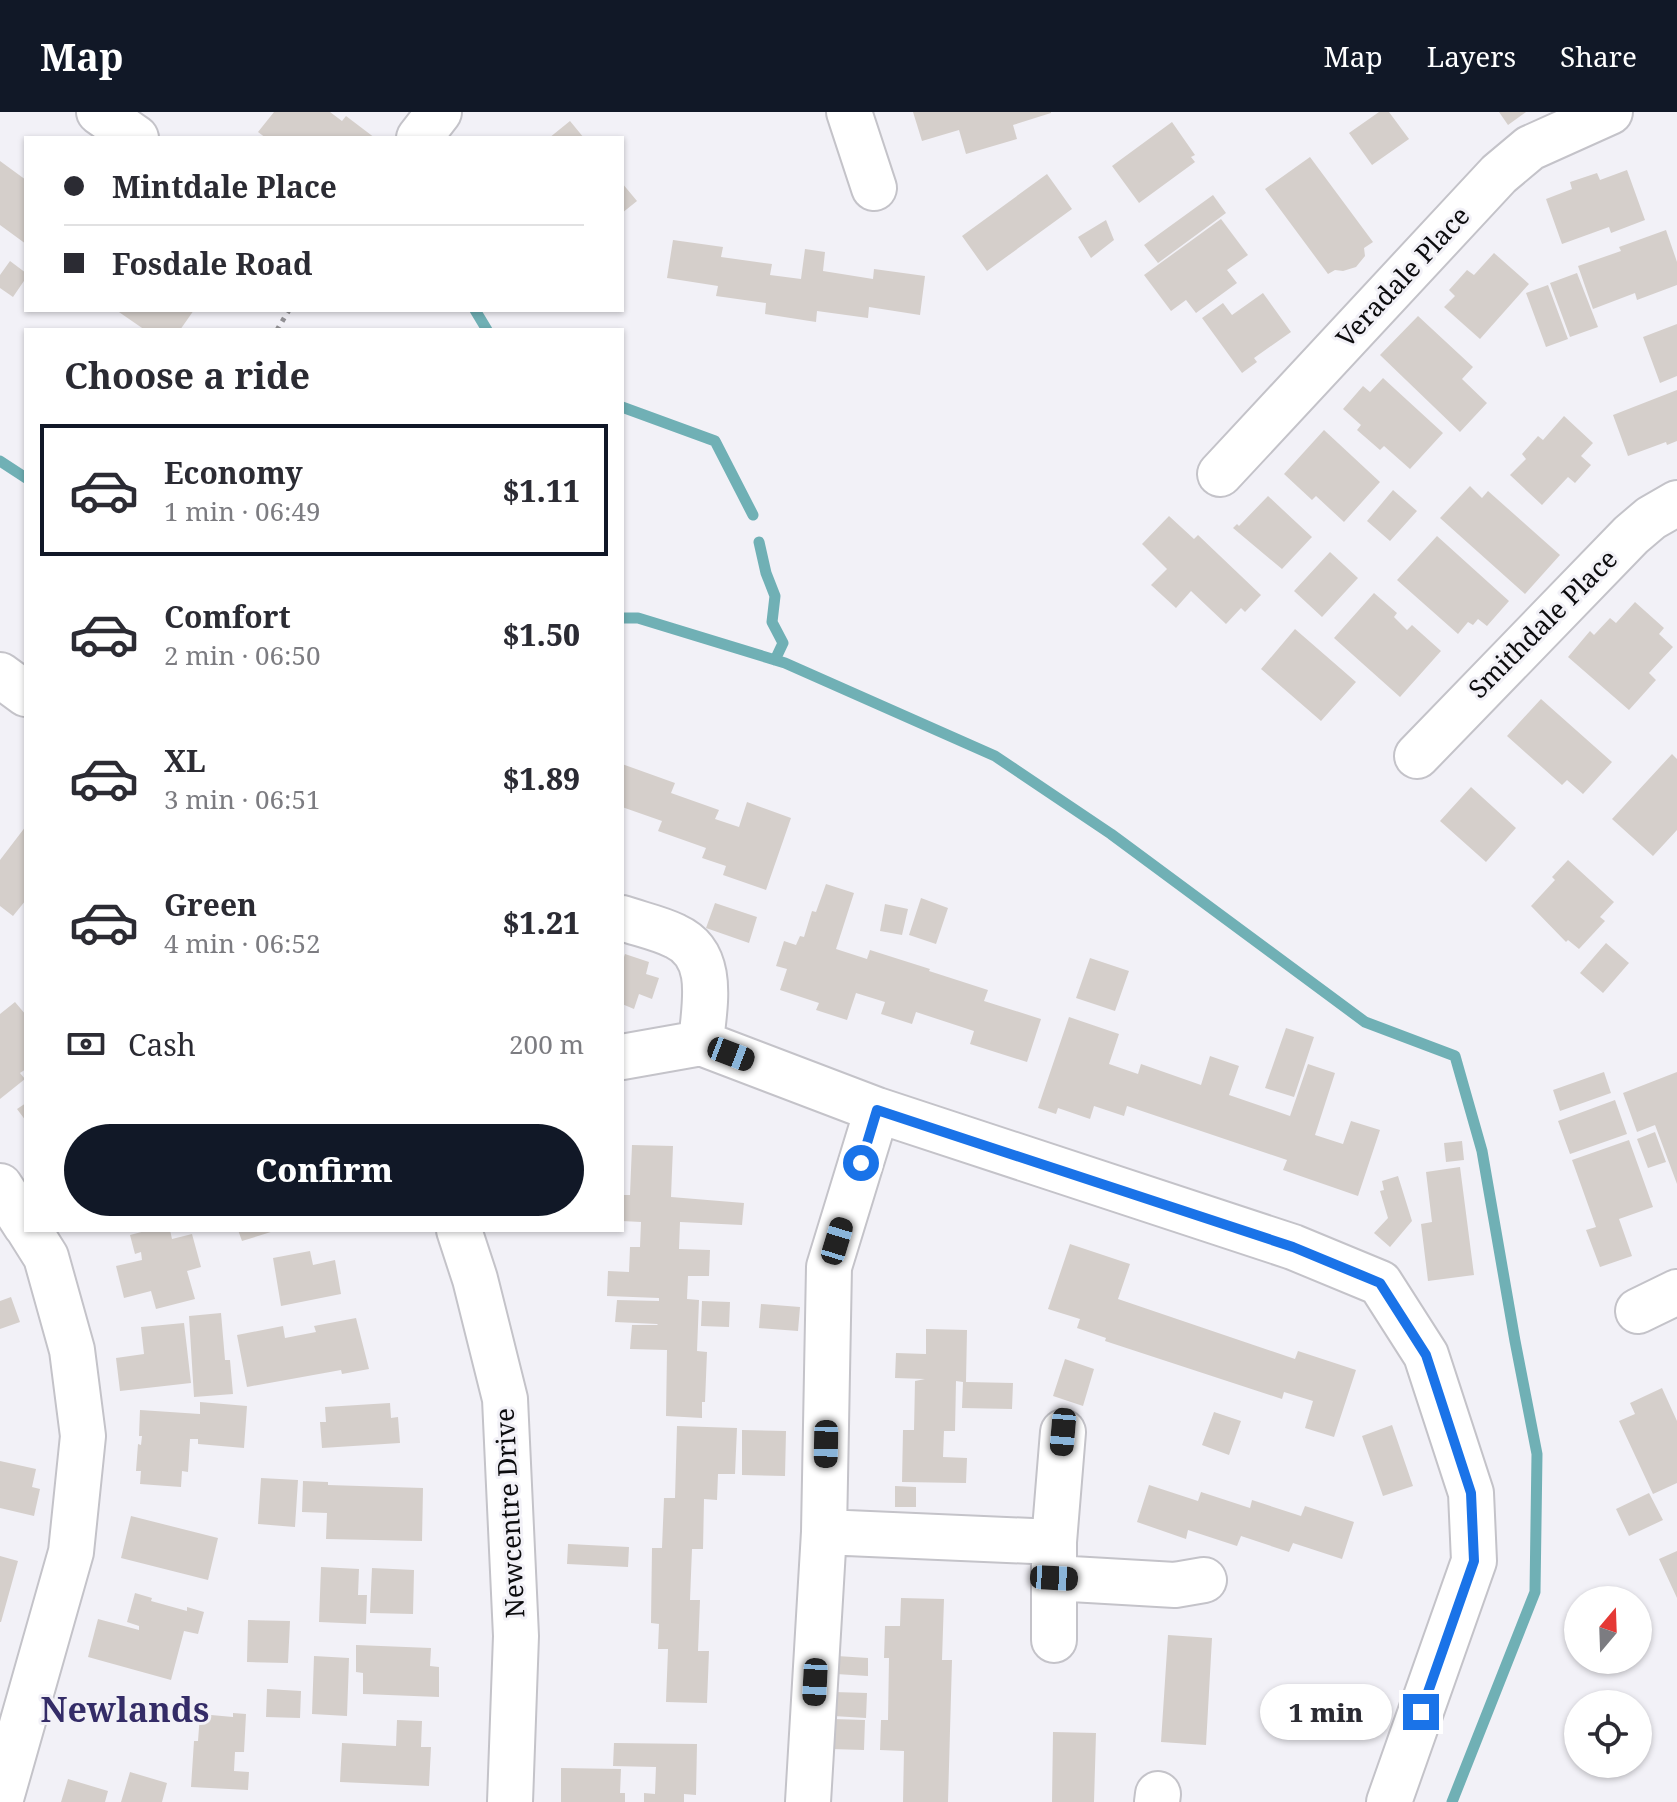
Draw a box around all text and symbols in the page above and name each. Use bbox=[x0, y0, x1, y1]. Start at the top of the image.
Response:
text: Map bbox=[40, 30, 124, 82]
text: Map bbox=[1324, 37, 1383, 75]
text: Layers bbox=[1427, 37, 1516, 75]
text: Share bbox=[1560, 37, 1637, 75]
text: Mintdale Place bbox=[112, 166, 337, 207]
street label: Veradale Place bbox=[1327, 198, 1477, 355]
text: Fosdale Road bbox=[112, 243, 313, 284]
text: Choose a ride bbox=[64, 351, 310, 400]
text: Economy bbox=[164, 452, 303, 493]
icon: car bbox=[68, 454, 140, 526]
text: $1.11 bbox=[503, 470, 580, 511]
text: 1 min · 06:49 bbox=[164, 493, 321, 529]
street label: Smithdale Place bbox=[1460, 541, 1625, 706]
text: Comfort bbox=[164, 596, 291, 637]
icon: car bbox=[68, 598, 140, 670]
text: $1.50 bbox=[503, 614, 580, 655]
text: 2 min · 06:50 bbox=[164, 637, 321, 673]
text: XL bbox=[164, 740, 206, 781]
icon: car bbox=[68, 742, 140, 814]
text: $1.89 bbox=[503, 758, 580, 799]
text: 3 min · 06:51 bbox=[164, 781, 321, 817]
text: Green bbox=[164, 884, 257, 925]
icon: car bbox=[68, 886, 140, 958]
text: $1.21 bbox=[503, 902, 580, 943]
text: 4 min · 06:52 bbox=[164, 925, 321, 961]
icon: cash bbox=[64, 1022, 108, 1066]
text: Cash bbox=[128, 1024, 196, 1065]
text: 200 m bbox=[509, 1026, 584, 1062]
car bbox=[704, 1034, 758, 1074]
button: Confirm bbox=[64, 1124, 584, 1216]
route start bbox=[843, 1145, 879, 1181]
car bbox=[819, 1215, 855, 1267]
street label: Newcentre Drive bbox=[486, 1407, 532, 1619]
car bbox=[1049, 1407, 1077, 1457]
car bbox=[814, 1420, 838, 1468]
car bbox=[1029, 1565, 1079, 1591]
north arrow bbox=[1564, 1586, 1652, 1674]
map controls bbox=[1564, 1586, 1652, 1778]
car bbox=[802, 1657, 828, 1707]
callout: 1 min bbox=[1261, 1684, 1393, 1740]
district label: Newlands bbox=[41, 1686, 209, 1732]
button: locate bbox=[1564, 1690, 1652, 1778]
text: 1 min bbox=[1289, 1694, 1363, 1730]
route end bbox=[1403, 1694, 1439, 1730]

